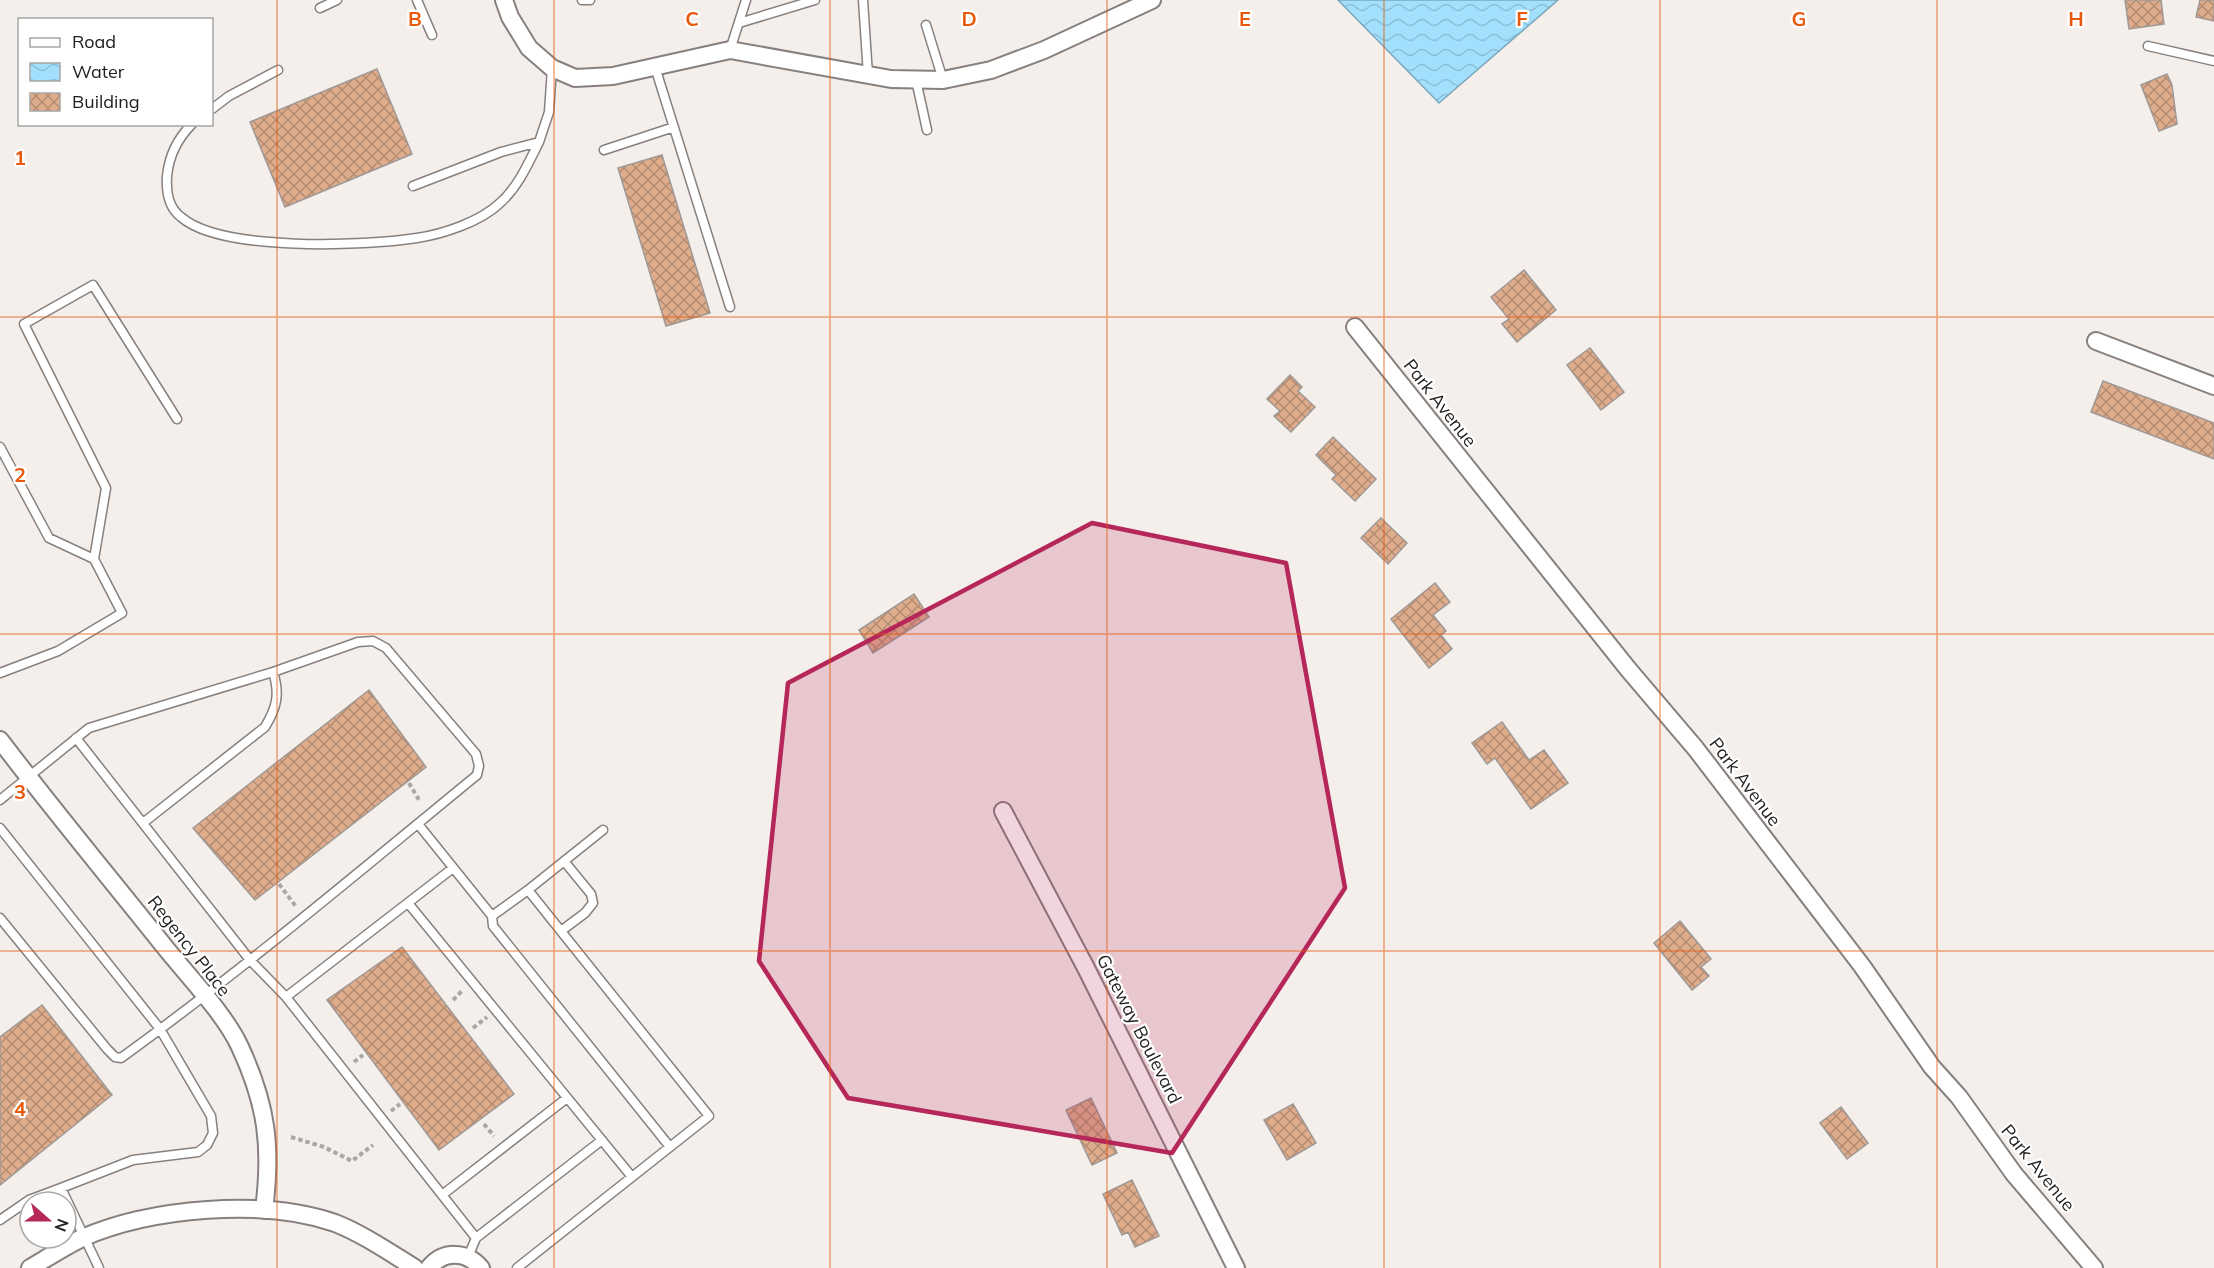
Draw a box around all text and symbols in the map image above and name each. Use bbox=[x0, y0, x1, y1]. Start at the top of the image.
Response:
text: B bbox=[408, 6, 422, 31]
text: C bbox=[685, 6, 699, 31]
text: D bbox=[961, 6, 977, 31]
text: E bbox=[1239, 6, 1251, 31]
text: F bbox=[1516, 6, 1528, 31]
text: G bbox=[1792, 6, 1806, 31]
text: H bbox=[2068, 6, 2084, 31]
legend bbox=[18, 18, 213, 126]
text: Road bbox=[72, 30, 116, 53]
text: Water bbox=[72, 60, 125, 83]
text: Building bbox=[72, 90, 140, 113]
text: 1 bbox=[14, 145, 26, 170]
street label: Park Avenue bbox=[1399, 354, 1482, 451]
text: 2 bbox=[14, 462, 26, 487]
street label: Park Avenue bbox=[1705, 733, 1786, 831]
text: 3 bbox=[14, 779, 26, 804]
street label: Regency Place bbox=[143, 891, 236, 1001]
street label: Gateway Boulevard bbox=[1092, 950, 1187, 1107]
text: 4 bbox=[14, 1096, 26, 1121]
street label: Park Avenue bbox=[1996, 1120, 2080, 1216]
north arrow bbox=[18, 1190, 78, 1250]
text: N bbox=[51, 1216, 74, 1235]

